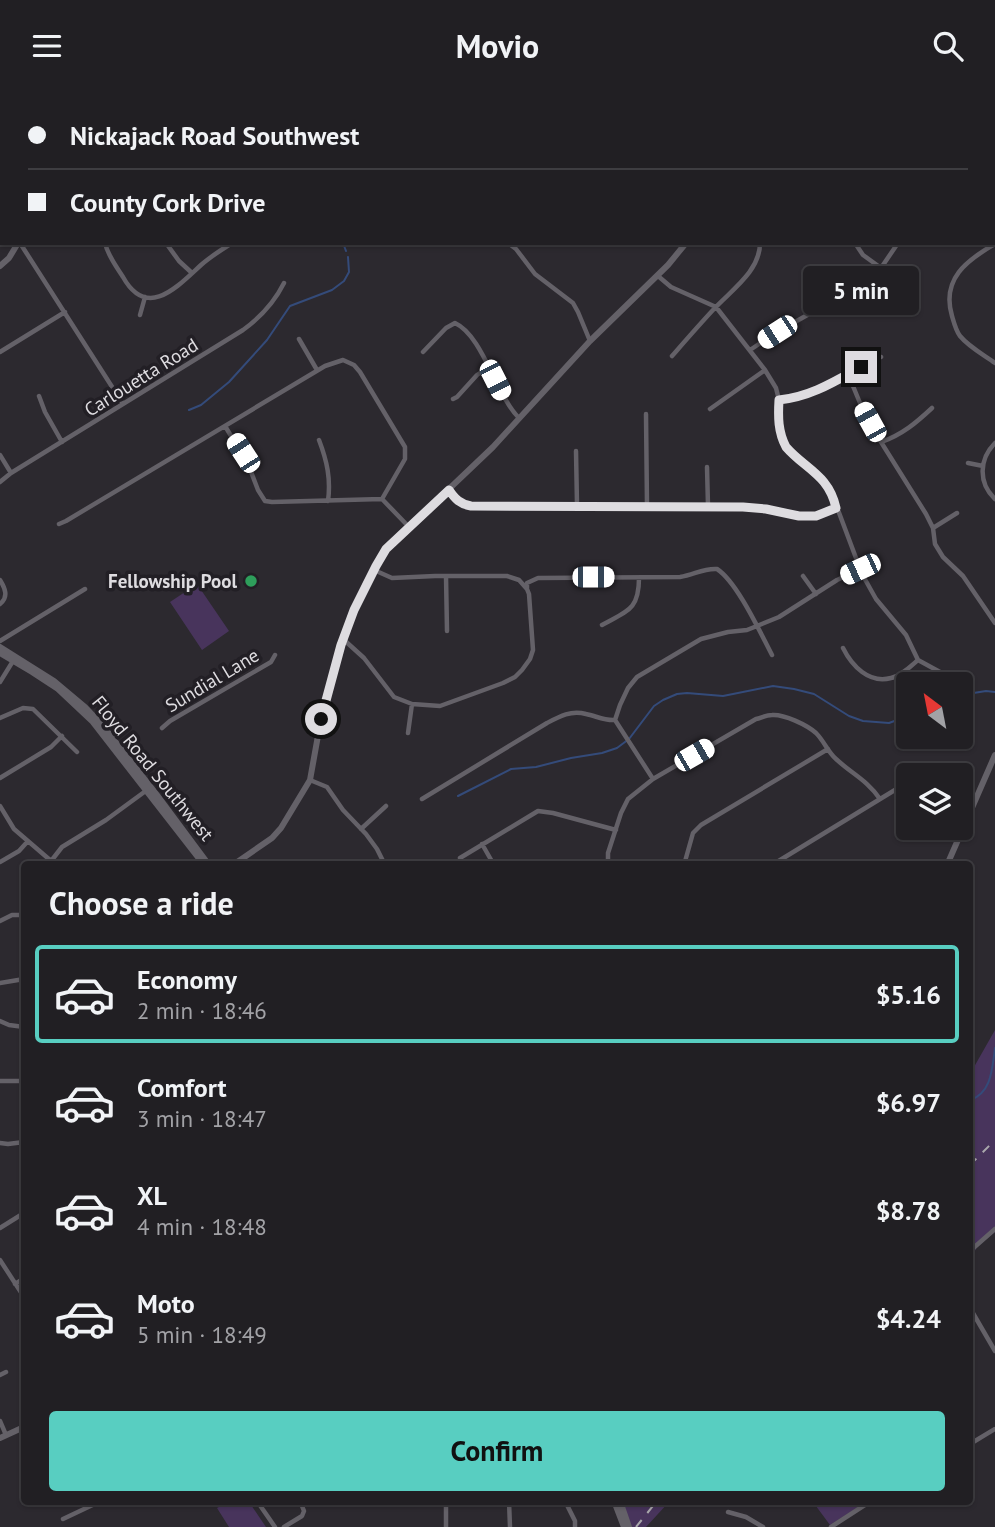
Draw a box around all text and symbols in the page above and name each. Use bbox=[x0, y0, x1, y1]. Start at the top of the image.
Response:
text: Movio bbox=[456, 25, 539, 67]
icon: menu bbox=[28, 27, 66, 65]
icon: search bbox=[929, 27, 967, 65]
text: Nickajack Road Southwest bbox=[70, 119, 359, 152]
text: County Cork Drive bbox=[70, 186, 266, 219]
callout: 5 min bbox=[803, 265, 919, 315]
text: 5 min bbox=[833, 276, 889, 305]
car bbox=[754, 312, 801, 352]
street label: Carlouetta Road bbox=[80, 332, 202, 422]
route end bbox=[845, 351, 877, 383]
car bbox=[477, 357, 514, 403]
car bbox=[851, 399, 890, 445]
car bbox=[223, 430, 264, 476]
car bbox=[837, 551, 884, 587]
car bbox=[573, 567, 615, 588]
place label: Fellowship Pool bbox=[108, 569, 237, 593]
marker: Fellowship Pool bbox=[243, 573, 259, 589]
street label: Sundial Lane bbox=[161, 643, 263, 717]
north arrow bbox=[896, 672, 973, 749]
map controls bbox=[896, 672, 973, 840]
street label: Floyd Road Southwest bbox=[87, 691, 219, 846]
route start bbox=[305, 703, 337, 735]
car bbox=[671, 735, 718, 775]
button: layers bbox=[896, 763, 973, 840]
text: Choose a ride bbox=[49, 882, 234, 924]
icon: car bbox=[53, 963, 116, 1026]
text: Economy bbox=[137, 963, 237, 996]
text: $5.16 bbox=[876, 978, 941, 1011]
text: 2 min · 18:46 bbox=[137, 996, 267, 1025]
icon: car bbox=[53, 1071, 116, 1134]
text: Comfort bbox=[137, 1071, 227, 1104]
text: $6.97 bbox=[876, 1086, 941, 1119]
text: 3 min · 18:47 bbox=[137, 1104, 267, 1133]
icon: car bbox=[53, 1179, 116, 1242]
text: XL bbox=[137, 1179, 167, 1212]
text: $8.78 bbox=[876, 1194, 941, 1227]
text: 4 min · 18:48 bbox=[137, 1212, 267, 1241]
icon: car bbox=[53, 1287, 116, 1350]
text: Moto bbox=[137, 1287, 195, 1320]
text: $4.24 bbox=[876, 1302, 941, 1335]
text: 5 min · 18:49 bbox=[137, 1320, 267, 1349]
button: Confirm bbox=[49, 1411, 945, 1491]

